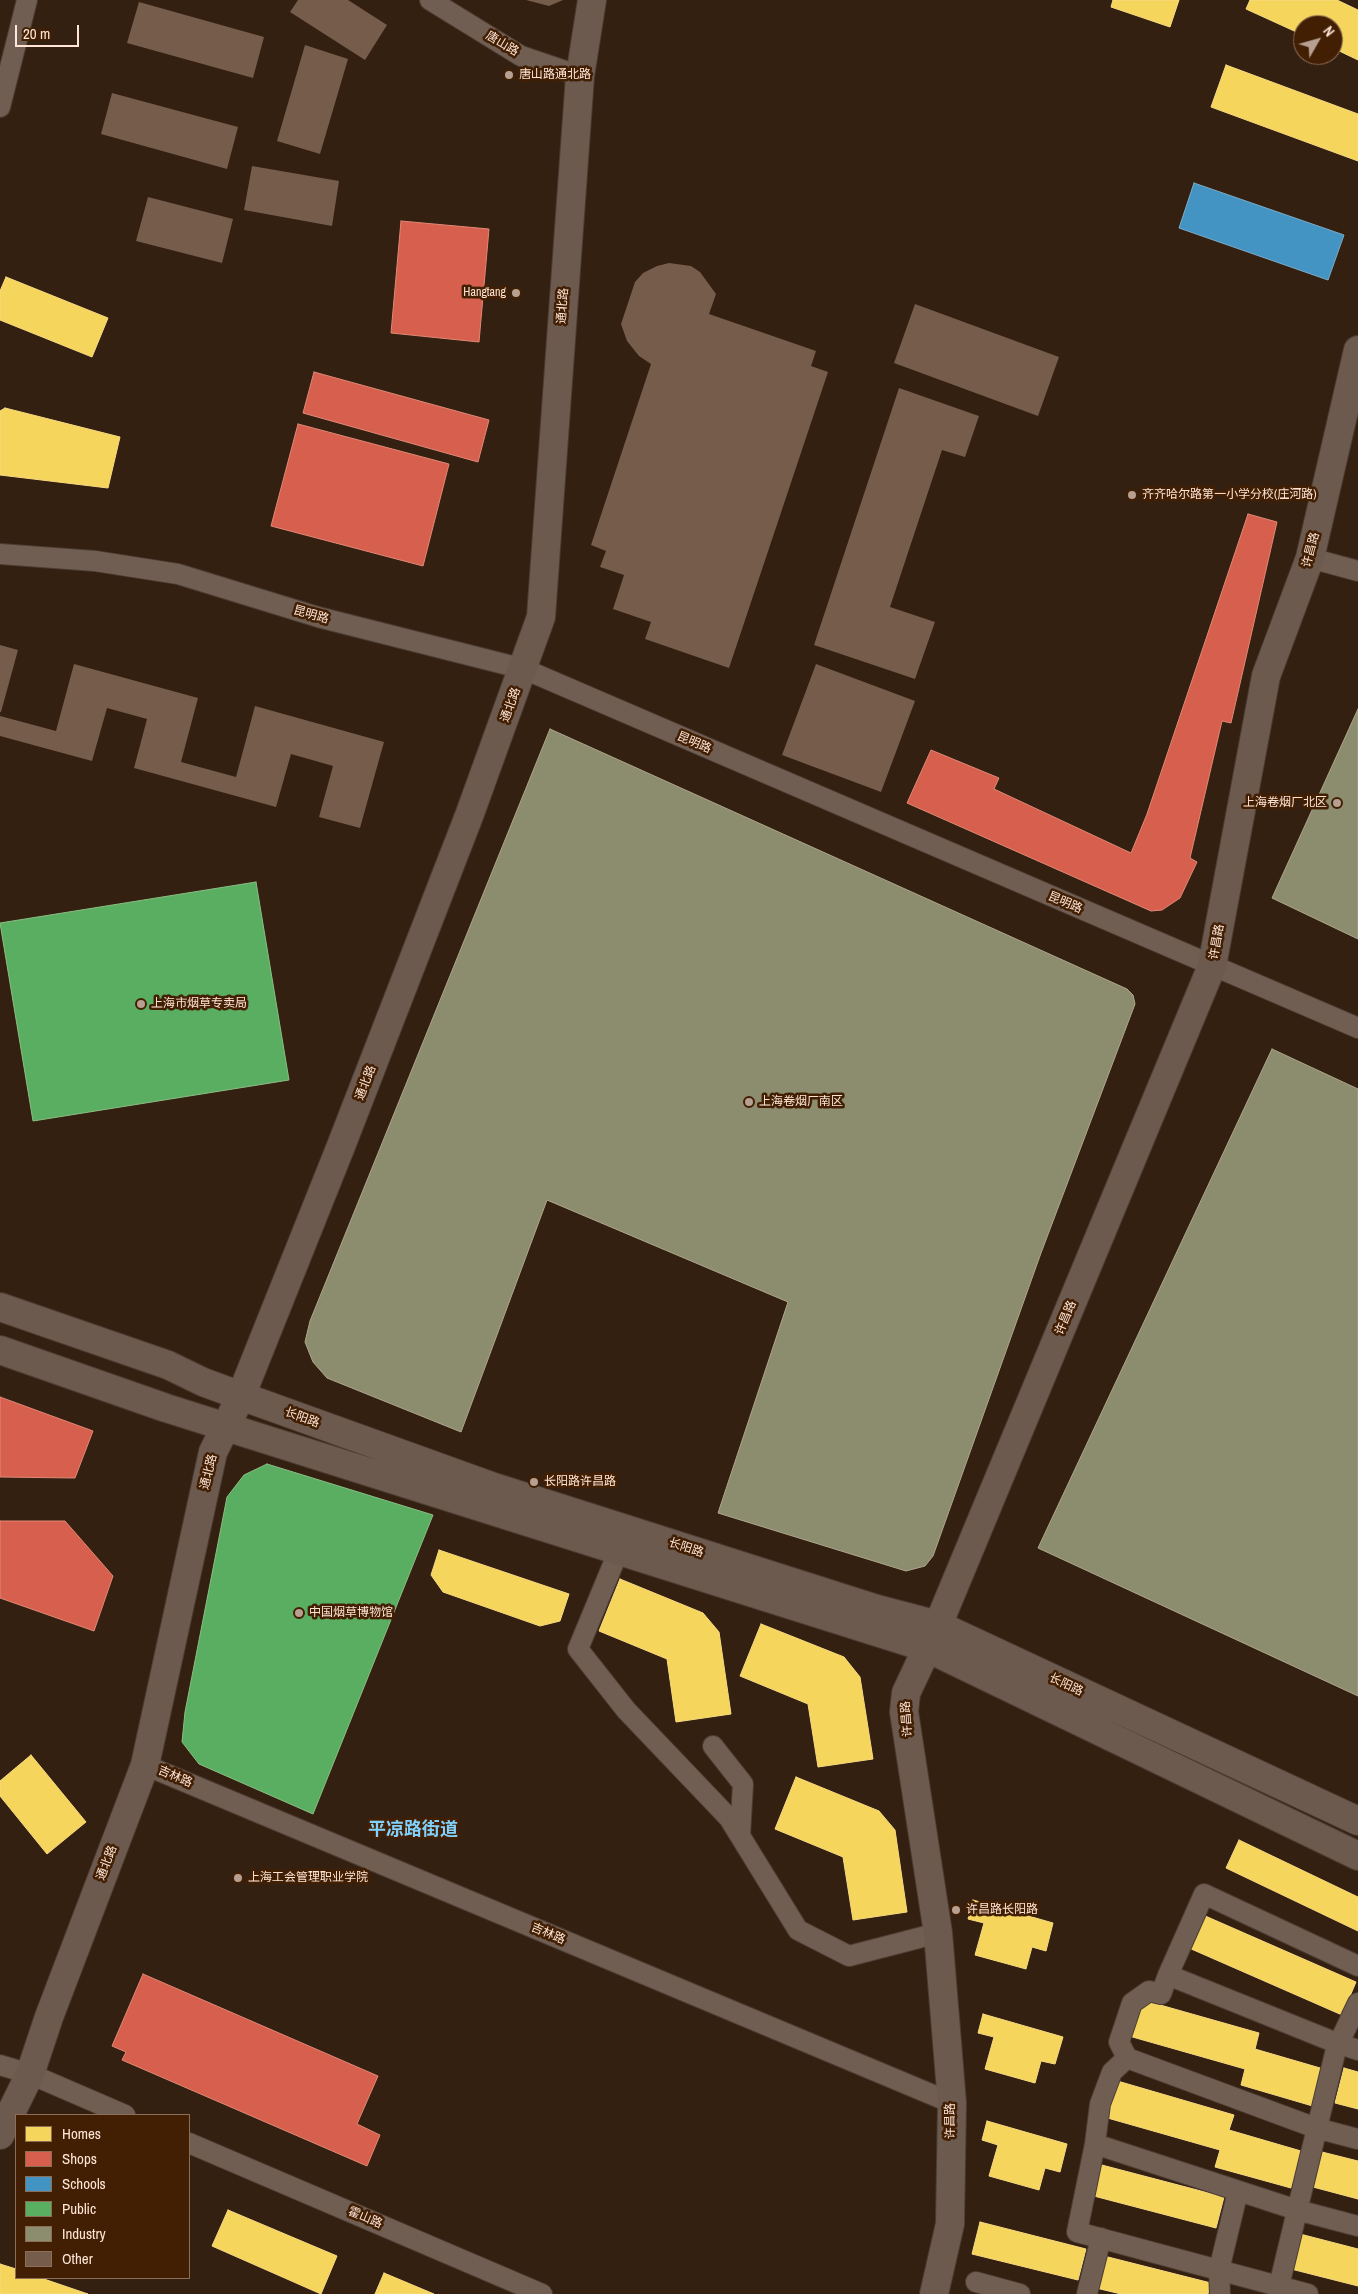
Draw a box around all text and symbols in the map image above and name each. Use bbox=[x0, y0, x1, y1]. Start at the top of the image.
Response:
scale bar bbox=[18, 15, 81, 47]
north arrow bbox=[1293, 15, 1343, 65]
text: 20 m bbox=[23, 23, 50, 44]
text: N bbox=[1319, 23, 1339, 40]
street label: 唐山路 bbox=[483, 29, 521, 59]
place label: 唐山路通北路 bbox=[519, 68, 591, 82]
marker: 唐山路通北路 bbox=[503, 69, 515, 81]
place label: Hangtang bbox=[463, 286, 506, 300]
marker: Hangtang bbox=[510, 287, 522, 299]
street label: 通北路 bbox=[555, 288, 571, 324]
place label: 齐齐哈尔路第一小学分校(庄河路) bbox=[1142, 488, 1317, 502]
marker: 齐齐哈尔路第一小学分校(庄河路) bbox=[1126, 489, 1138, 501]
street label: 许昌路 bbox=[1299, 531, 1323, 569]
street label: 昆明路 bbox=[292, 603, 330, 627]
street label: 通北路 bbox=[498, 686, 524, 724]
street label: 昆明路 bbox=[675, 729, 713, 757]
place label: 上海卷烟厂北区 bbox=[1243, 796, 1327, 810]
marker: 上海卷烟厂北区 bbox=[1331, 797, 1343, 809]
street label: 昆明路 bbox=[1046, 889, 1084, 917]
street label: 许昌路 bbox=[1207, 923, 1227, 961]
place label: 上海市烟草专卖局 bbox=[151, 997, 247, 1011]
marker: 上海市烟草专卖局 bbox=[135, 998, 147, 1010]
street label: 通北路 bbox=[353, 1064, 379, 1102]
place label: 上海卷烟厂南区 bbox=[759, 1095, 843, 1109]
marker: 上海卷烟厂南区 bbox=[743, 1096, 755, 1108]
street label: 许昌路 bbox=[1052, 1299, 1080, 1337]
street label: 长阳路 bbox=[283, 1405, 321, 1431]
street label: 通北路 bbox=[198, 1453, 220, 1491]
place label: 长阳路许昌路 bbox=[544, 1475, 616, 1489]
marker: 长阳路许昌路 bbox=[528, 1476, 540, 1488]
street label: 长阳路 bbox=[667, 1536, 705, 1560]
place label: 中国烟草博物馆 bbox=[309, 1606, 393, 1620]
marker: 中国烟草博物馆 bbox=[293, 1607, 305, 1619]
street label: 长阳路 bbox=[1047, 1671, 1085, 1699]
street label: 许昌路 bbox=[899, 1701, 915, 1737]
street label: 吉林路 bbox=[156, 1763, 194, 1791]
district label: 平凉路街道 bbox=[368, 1819, 458, 1841]
street label: 通北路 bbox=[94, 1844, 120, 1882]
place label: 上海工会管理职业学院 bbox=[248, 1871, 368, 1885]
marker: 上海工会管理职业学院 bbox=[232, 1872, 244, 1884]
place label: 许昌路长阳路 bbox=[966, 1903, 1038, 1917]
marker: 许昌路长阳路 bbox=[950, 1904, 962, 1916]
street label: 吉林路 bbox=[529, 1920, 567, 1948]
street label: 许昌路 bbox=[944, 2103, 958, 2139]
legend bbox=[15, 2114, 190, 2279]
text: Homes bbox=[62, 2123, 101, 2144]
text: Shops bbox=[62, 2148, 97, 2169]
text: Schools bbox=[62, 2173, 106, 2194]
text: Public bbox=[62, 2198, 96, 2219]
street label: 霍山路 bbox=[346, 2204, 384, 2232]
text: Industry bbox=[62, 2223, 106, 2244]
text: Other bbox=[62, 2248, 93, 2269]

